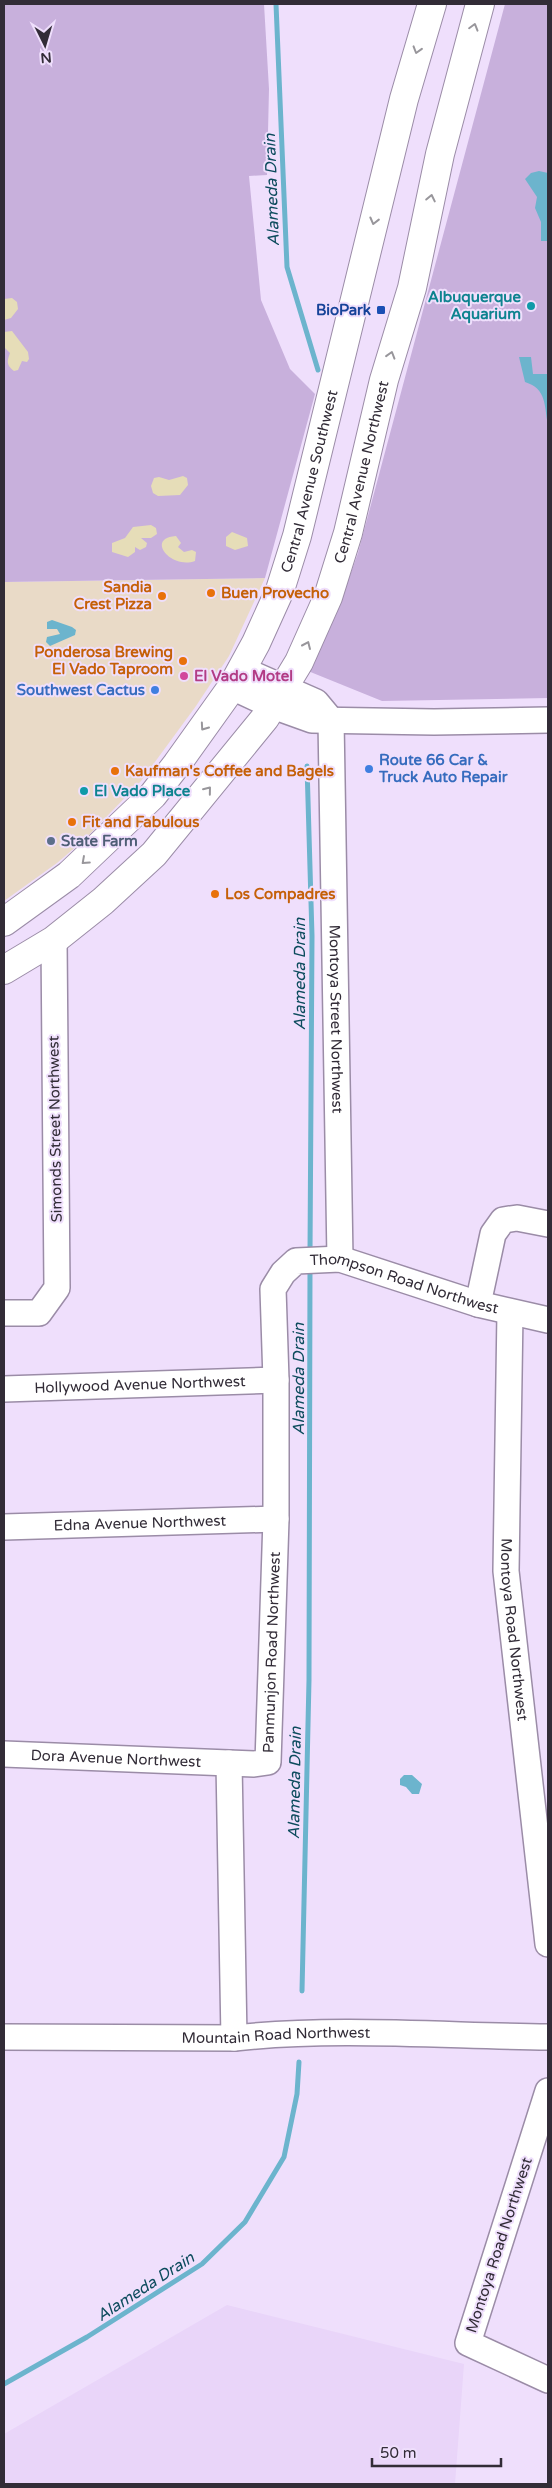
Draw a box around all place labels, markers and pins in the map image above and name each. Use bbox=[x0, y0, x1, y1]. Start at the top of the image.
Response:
place label: Albuquerque Aquarium bbox=[428, 288, 522, 324]
marker: Albuquerque Aquarium bbox=[525, 300, 537, 312]
place label: BioPark bbox=[316, 301, 371, 319]
marker: BioPark bbox=[375, 304, 387, 316]
place label: Sandia Crest Pizza bbox=[74, 578, 152, 613]
place label: Buen Provecho bbox=[221, 584, 329, 602]
marker: Buen Provecho bbox=[205, 587, 217, 599]
marker: Sandia Crest Pizza bbox=[156, 590, 168, 602]
place label: Ponderosa Brewing El Vado Taproom bbox=[34, 643, 173, 679]
marker: Ponderosa Brewing El Vado Taproom bbox=[177, 655, 189, 667]
place label: El Vado Motel bbox=[194, 667, 293, 685]
marker: El Vado Motel bbox=[178, 670, 190, 682]
place label: Southwest Cactus bbox=[17, 681, 145, 699]
marker: Southwest Cactus bbox=[149, 684, 161, 696]
place label: Route 66 Car & Truck Auto Repair bbox=[378, 751, 508, 787]
place label: Kaufman's Coffee and Bagels bbox=[125, 762, 334, 781]
marker: Route 66 Car & Truck Auto Repair bbox=[363, 763, 375, 775]
marker: Kaufman's Coffee and Bagels bbox=[109, 765, 121, 777]
place label: El Vado Place bbox=[94, 782, 191, 800]
marker: El Vado Place bbox=[78, 785, 90, 797]
place label: Fit and Fabulous bbox=[82, 813, 199, 831]
marker: Fit and Fabulous bbox=[66, 816, 78, 828]
place label: State Farm bbox=[61, 832, 138, 850]
marker: State Farm bbox=[45, 835, 57, 847]
place label: Los Compadres bbox=[225, 885, 336, 904]
marker: Los Compadres bbox=[209, 888, 221, 900]

